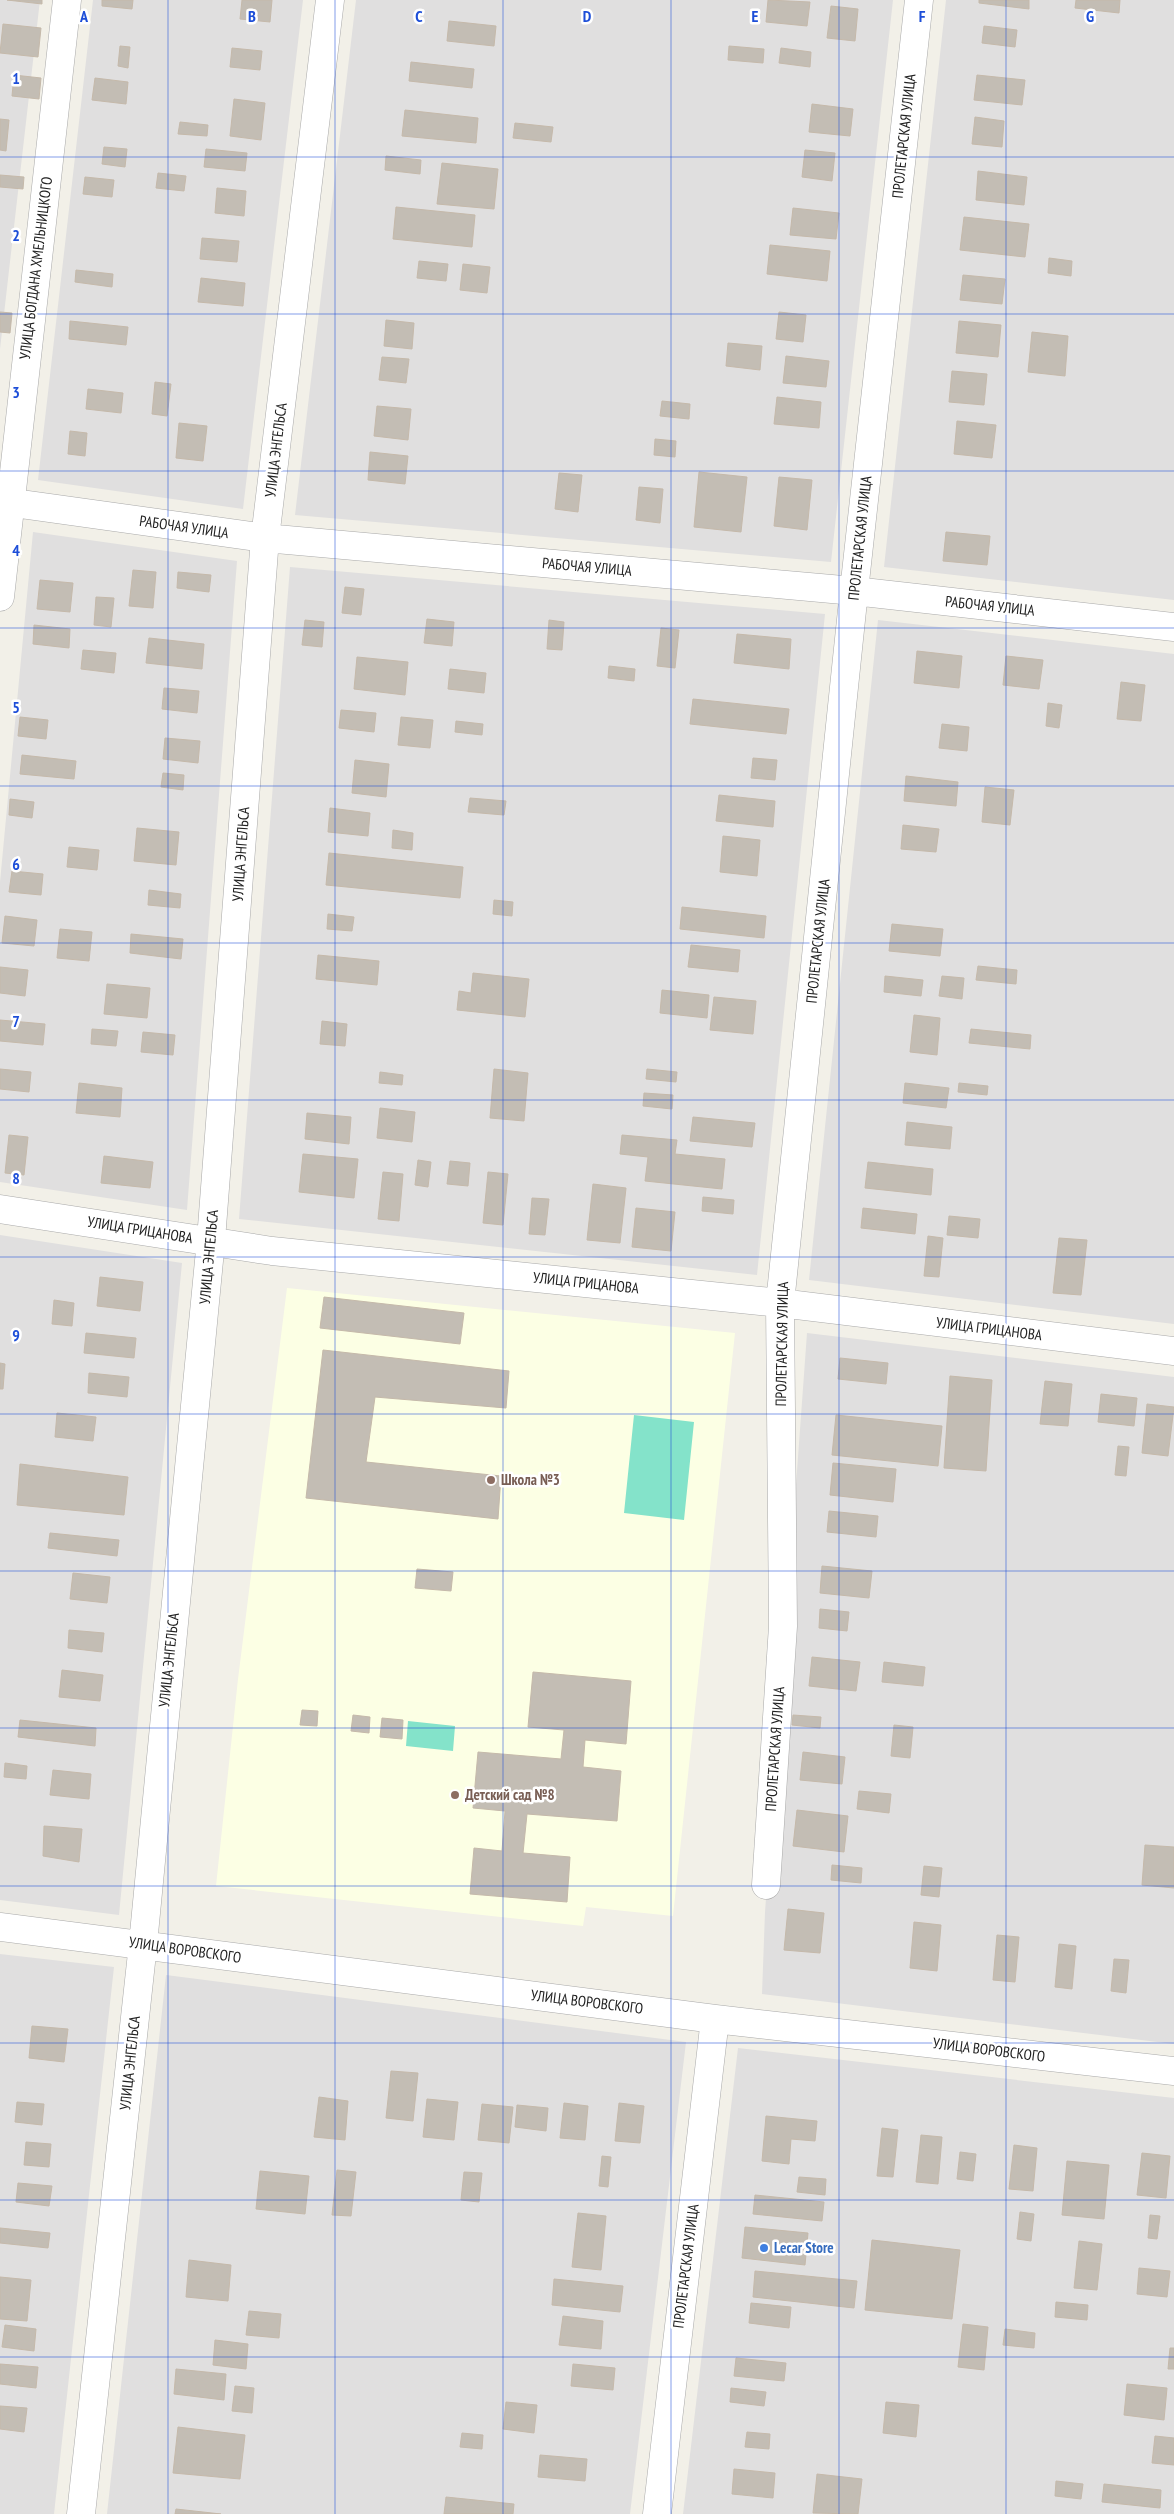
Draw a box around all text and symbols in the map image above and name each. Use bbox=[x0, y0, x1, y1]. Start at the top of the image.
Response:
text: A bbox=[79, 6, 89, 26]
text: B bbox=[248, 6, 256, 26]
text: C bbox=[415, 6, 423, 26]
text: D bbox=[583, 6, 592, 26]
text: E bbox=[752, 6, 759, 26]
text: F bbox=[919, 6, 926, 26]
text: G bbox=[1086, 6, 1094, 26]
text: 1 bbox=[12, 68, 20, 88]
street label: ПРОЛЕТАРСКАЯ УЛИЦА bbox=[888, 72, 920, 199]
street label: УЛИЦА БОГДАНА ХМЕЛЬНИЦКОГО bbox=[15, 175, 56, 360]
text: 2 bbox=[12, 225, 20, 245]
text: 3 bbox=[12, 382, 20, 402]
street label: УЛИЦА ЭНГЕЛЬСА bbox=[260, 401, 291, 498]
street label: ПРОЛЕТАРСКАЯ УЛИЦА bbox=[844, 474, 876, 601]
street label: РАБОЧАЯ УЛИЦА bbox=[138, 511, 231, 542]
text: 4 bbox=[12, 540, 20, 560]
street label: РАБОЧАЯ УЛИЦА bbox=[541, 553, 633, 580]
street label: РАБОЧАЯ УЛИЦА bbox=[944, 591, 1037, 620]
text: 5 bbox=[12, 697, 20, 717]
street label: УЛИЦА ЭНГЕЛЬСА bbox=[228, 805, 253, 902]
text: 6 bbox=[12, 854, 20, 874]
street label: ПРОЛЕТАРСКАЯ УЛИЦА bbox=[802, 877, 834, 1004]
text: 7 bbox=[12, 1011, 20, 1031]
text: 8 bbox=[12, 1168, 20, 1188]
street label: УЛИЦА ЭНГЕЛЬСА bbox=[195, 1208, 222, 1305]
street label: УЛИЦА ГРИЦАНОВА bbox=[86, 1212, 195, 1247]
street label: УЛИЦА ГРИЦАНОВА bbox=[532, 1267, 641, 1298]
street label: ПРОЛЕТАРСКАЯ УЛИЦА bbox=[771, 1280, 792, 1407]
street label: УЛИЦА ГРИЦАНОВА bbox=[935, 1313, 1044, 1345]
text: 9 bbox=[12, 1325, 20, 1345]
place label: Школа №3 bbox=[501, 1470, 560, 1489]
marker: Школа №3 bbox=[485, 1474, 497, 1486]
street label: УЛИЦА ЭНГЕЛЬСА bbox=[154, 1611, 183, 1708]
street label: ПРОЛЕТАРСКАЯ УЛИЦА bbox=[761, 1685, 788, 1812]
place label: Детский сад №8 bbox=[465, 1785, 555, 1804]
marker: Детский сад №8 bbox=[449, 1789, 461, 1801]
street label: УЛИЦА ВОРОВСКОГО bbox=[128, 1932, 242, 1967]
street label: УЛИЦА ВОРОВСКОГО bbox=[530, 1985, 644, 2018]
street label: УЛИЦА ЭНГЕЛЬСА bbox=[115, 2014, 144, 2111]
street label: УЛИЦА ВОРОВСКОГО bbox=[932, 2033, 1046, 2066]
street label: ПРОЛЕТАРСКАЯ УЛИЦА bbox=[668, 2202, 703, 2329]
place label: Lecar Store bbox=[774, 2238, 834, 2257]
marker: Lecar Store bbox=[758, 2242, 770, 2254]

